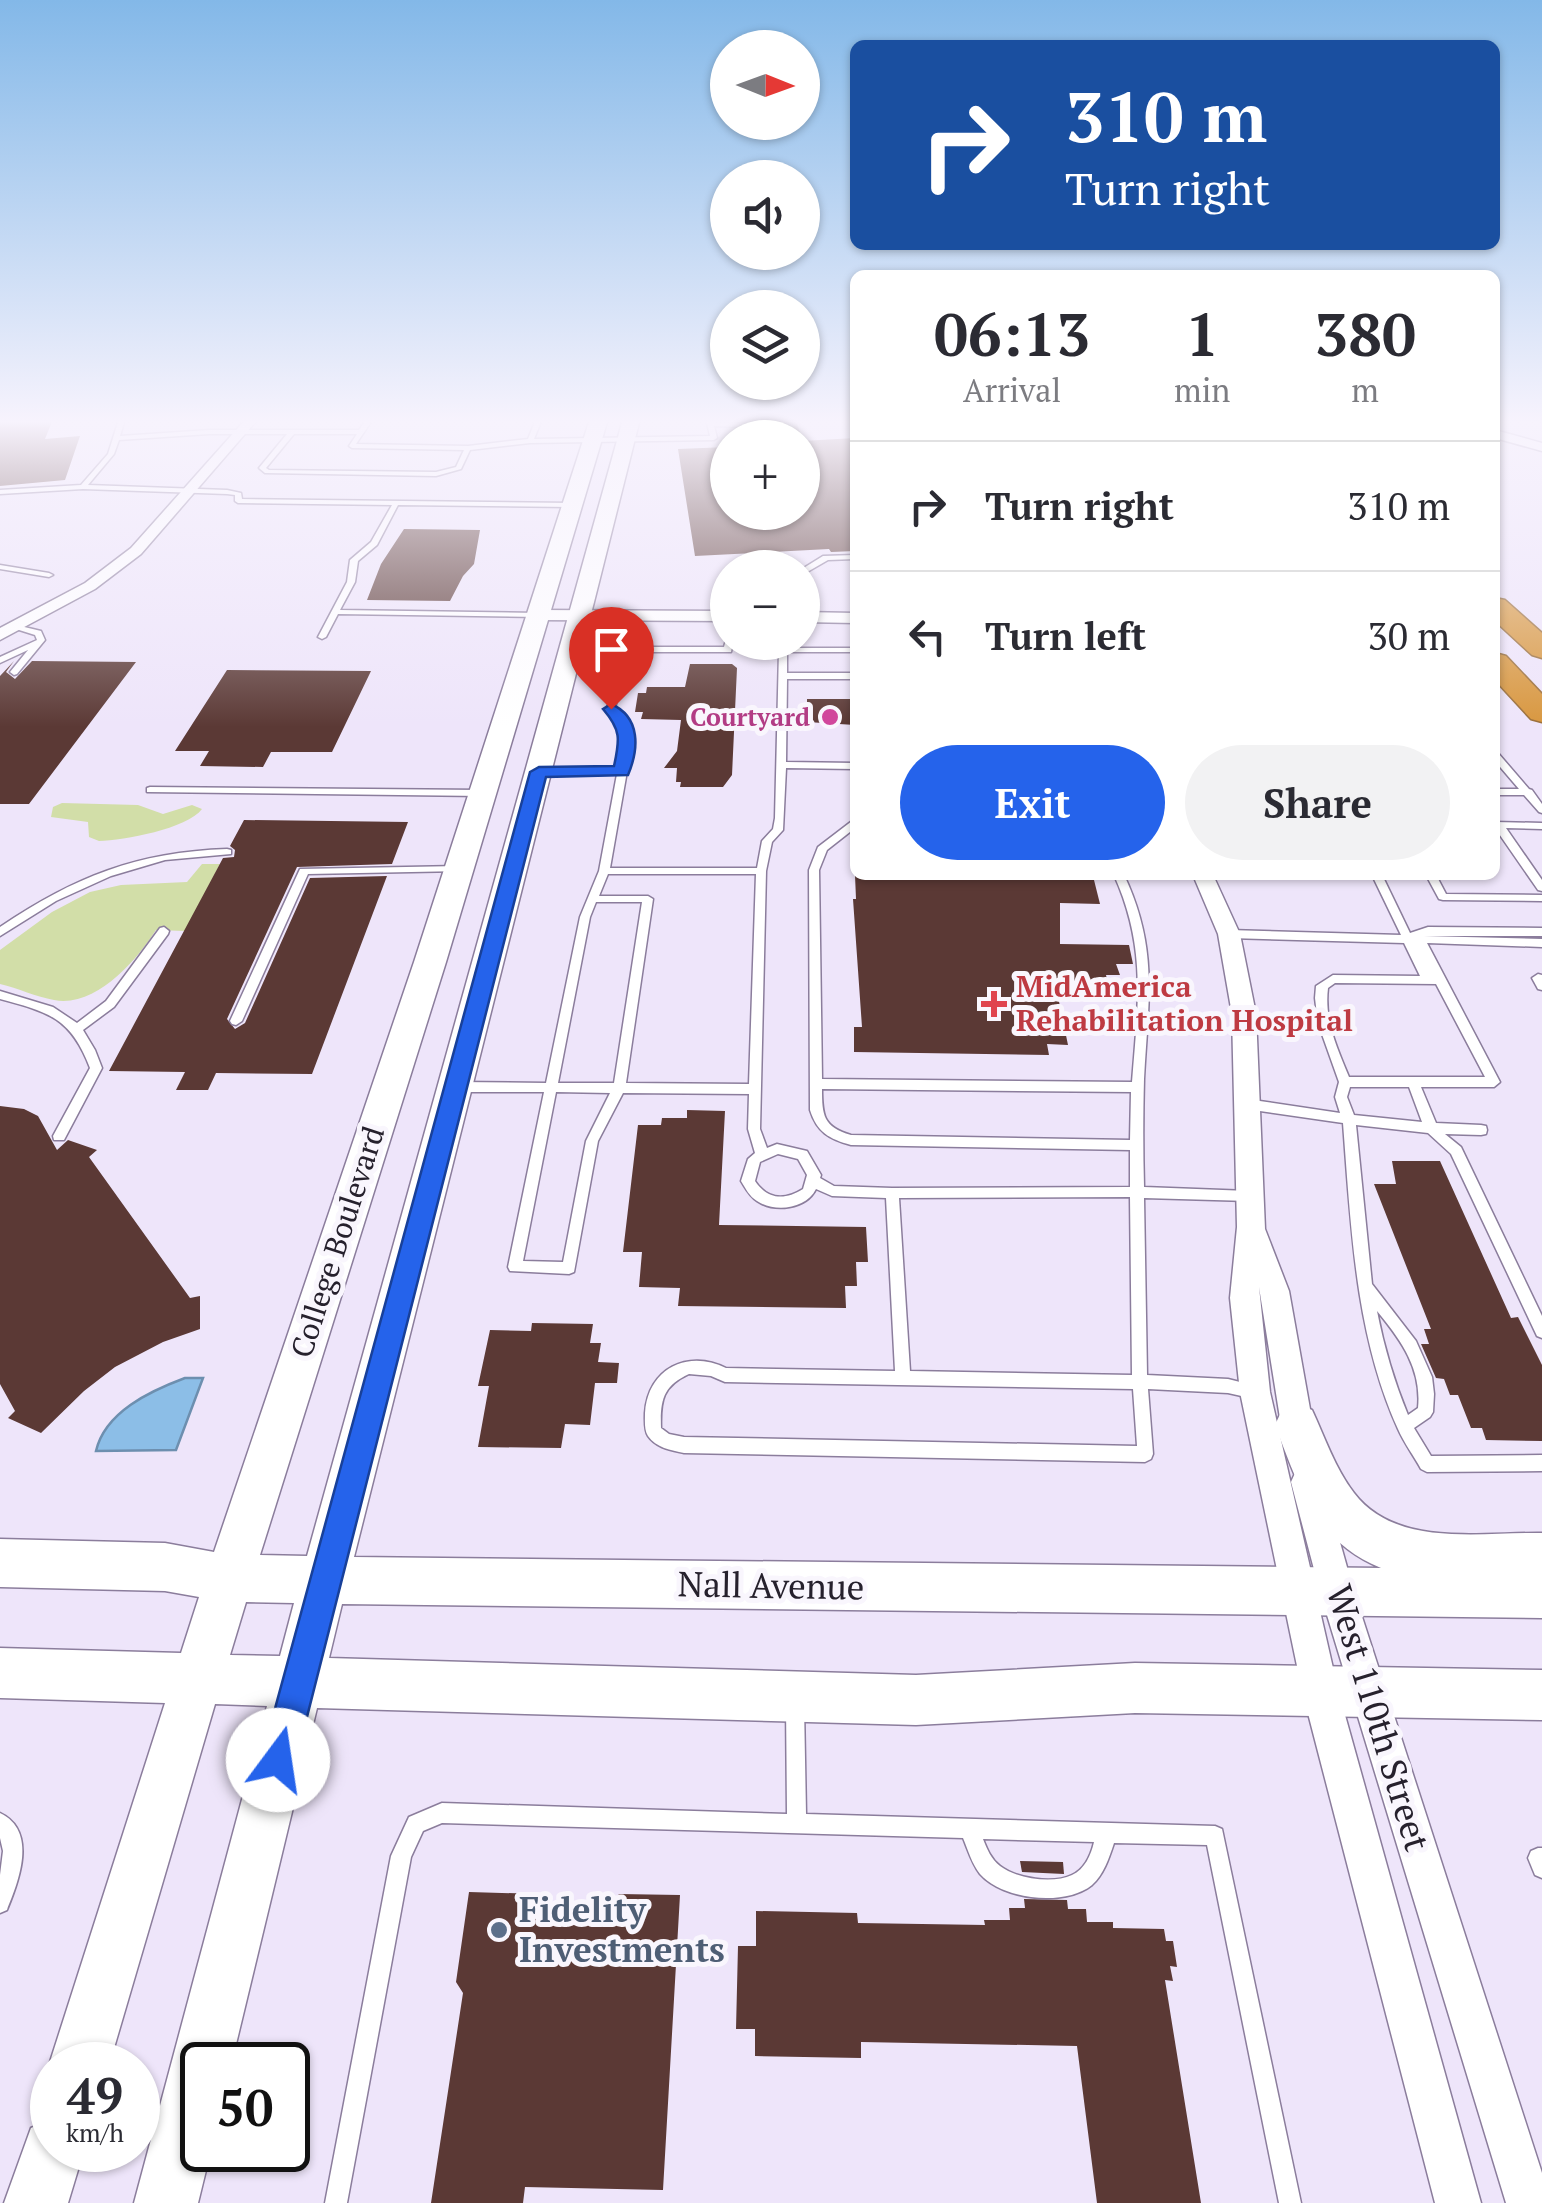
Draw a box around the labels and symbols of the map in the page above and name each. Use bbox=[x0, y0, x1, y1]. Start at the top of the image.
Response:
north arrow bbox=[710, 30, 820, 140]
pin bbox=[569, 607, 654, 710]
place label: Courtyard bbox=[690, 700, 810, 733]
marker: Courtyard bbox=[819, 706, 841, 728]
place label: MidAmerica Rehabilitation Hospital bbox=[1016, 966, 1353, 1040]
marker: MidAmerica Rehabilitation Hospital bbox=[981, 991, 1007, 1017]
street label: College Boulevard bbox=[281, 1121, 393, 1362]
street label: Nall Avenue bbox=[677, 1560, 865, 1610]
street label: West 110th Street bbox=[1317, 1579, 1441, 1856]
position arrow bbox=[226, 1708, 330, 1812]
place label: Fidelity Investments bbox=[519, 1886, 725, 1972]
marker: Fidelity Investments bbox=[488, 1919, 510, 1941]
speed limit sign: 50 bbox=[180, 2042, 310, 2172]

